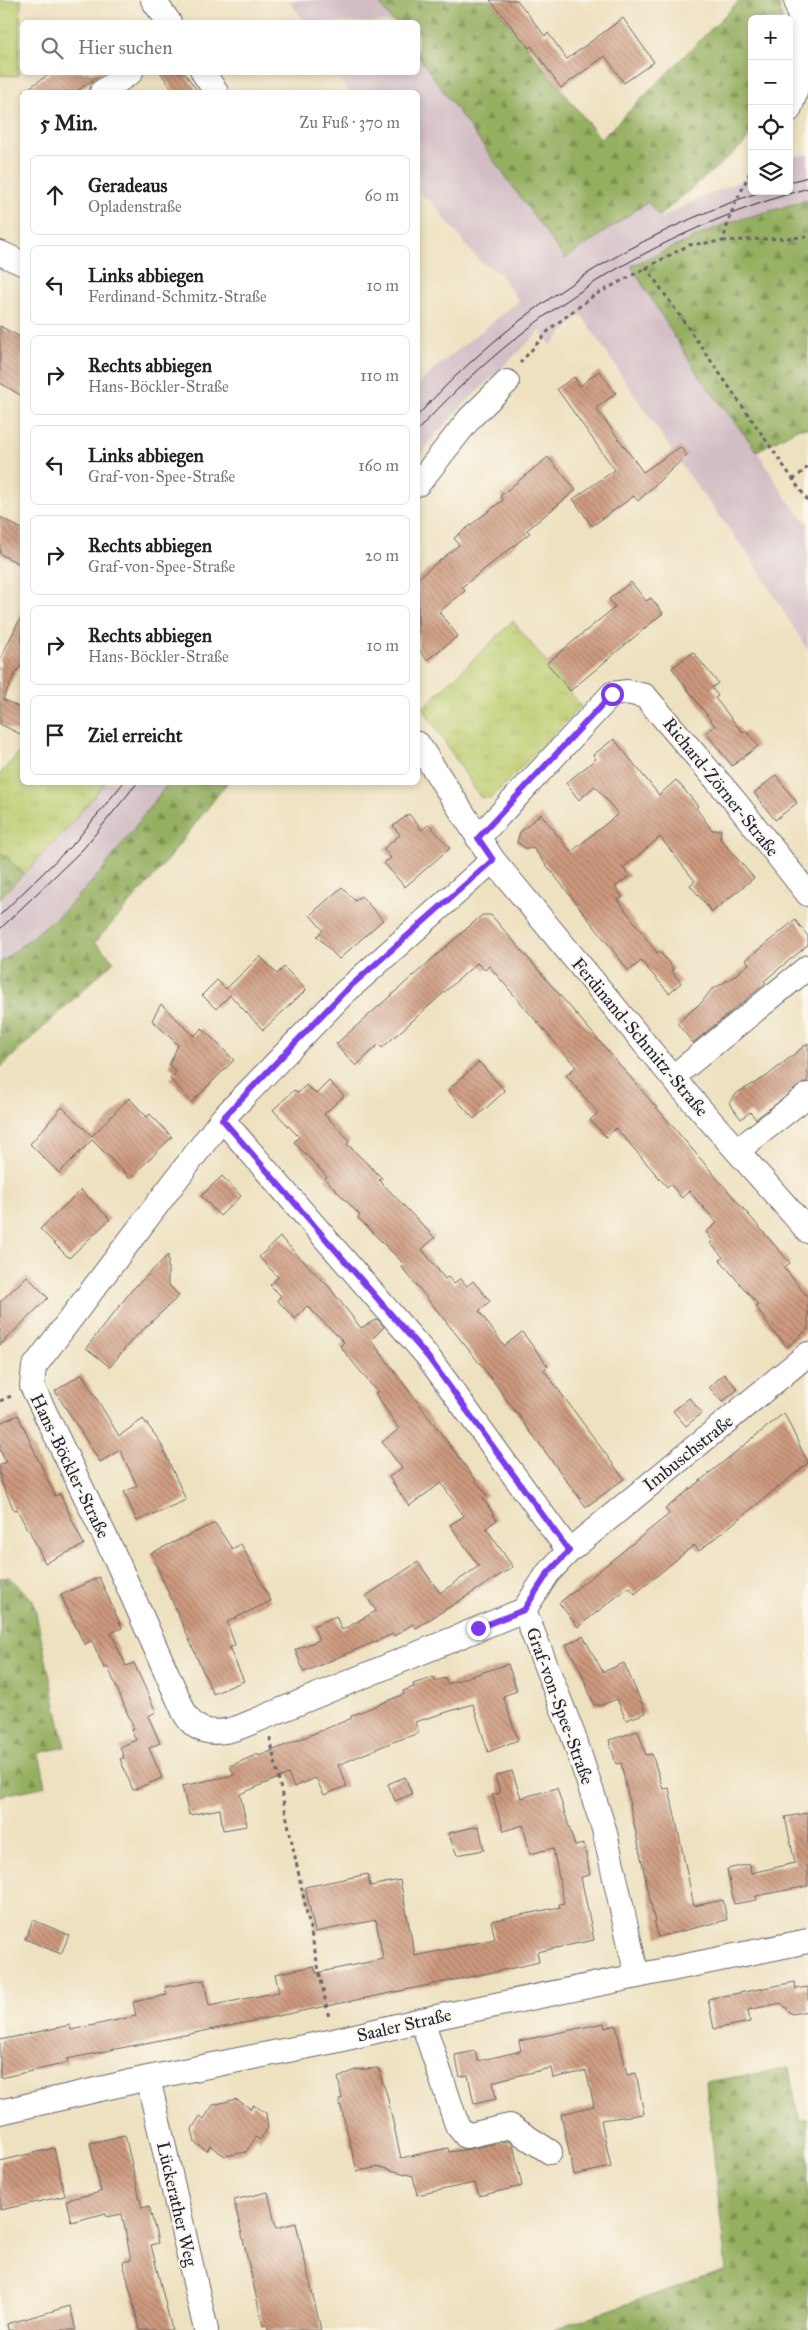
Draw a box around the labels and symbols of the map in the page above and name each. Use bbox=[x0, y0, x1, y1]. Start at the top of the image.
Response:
route start bbox=[601, 683, 624, 706]
street label: Richard-Zörner-Straße bbox=[658, 713, 784, 861]
street label: Ferdinand-Schmitz-Straße bbox=[567, 953, 713, 1121]
street label: Hans-Böckler-Straße bbox=[25, 1390, 115, 1542]
street label: Imbuschstraße bbox=[639, 1410, 737, 1496]
route end bbox=[467, 1617, 490, 1640]
street label: Graf-von-Spee-Straße bbox=[521, 1624, 599, 1788]
street label: Saaler Straße bbox=[355, 2003, 453, 2047]
street label: Lückerather Weg bbox=[151, 2140, 202, 2269]

